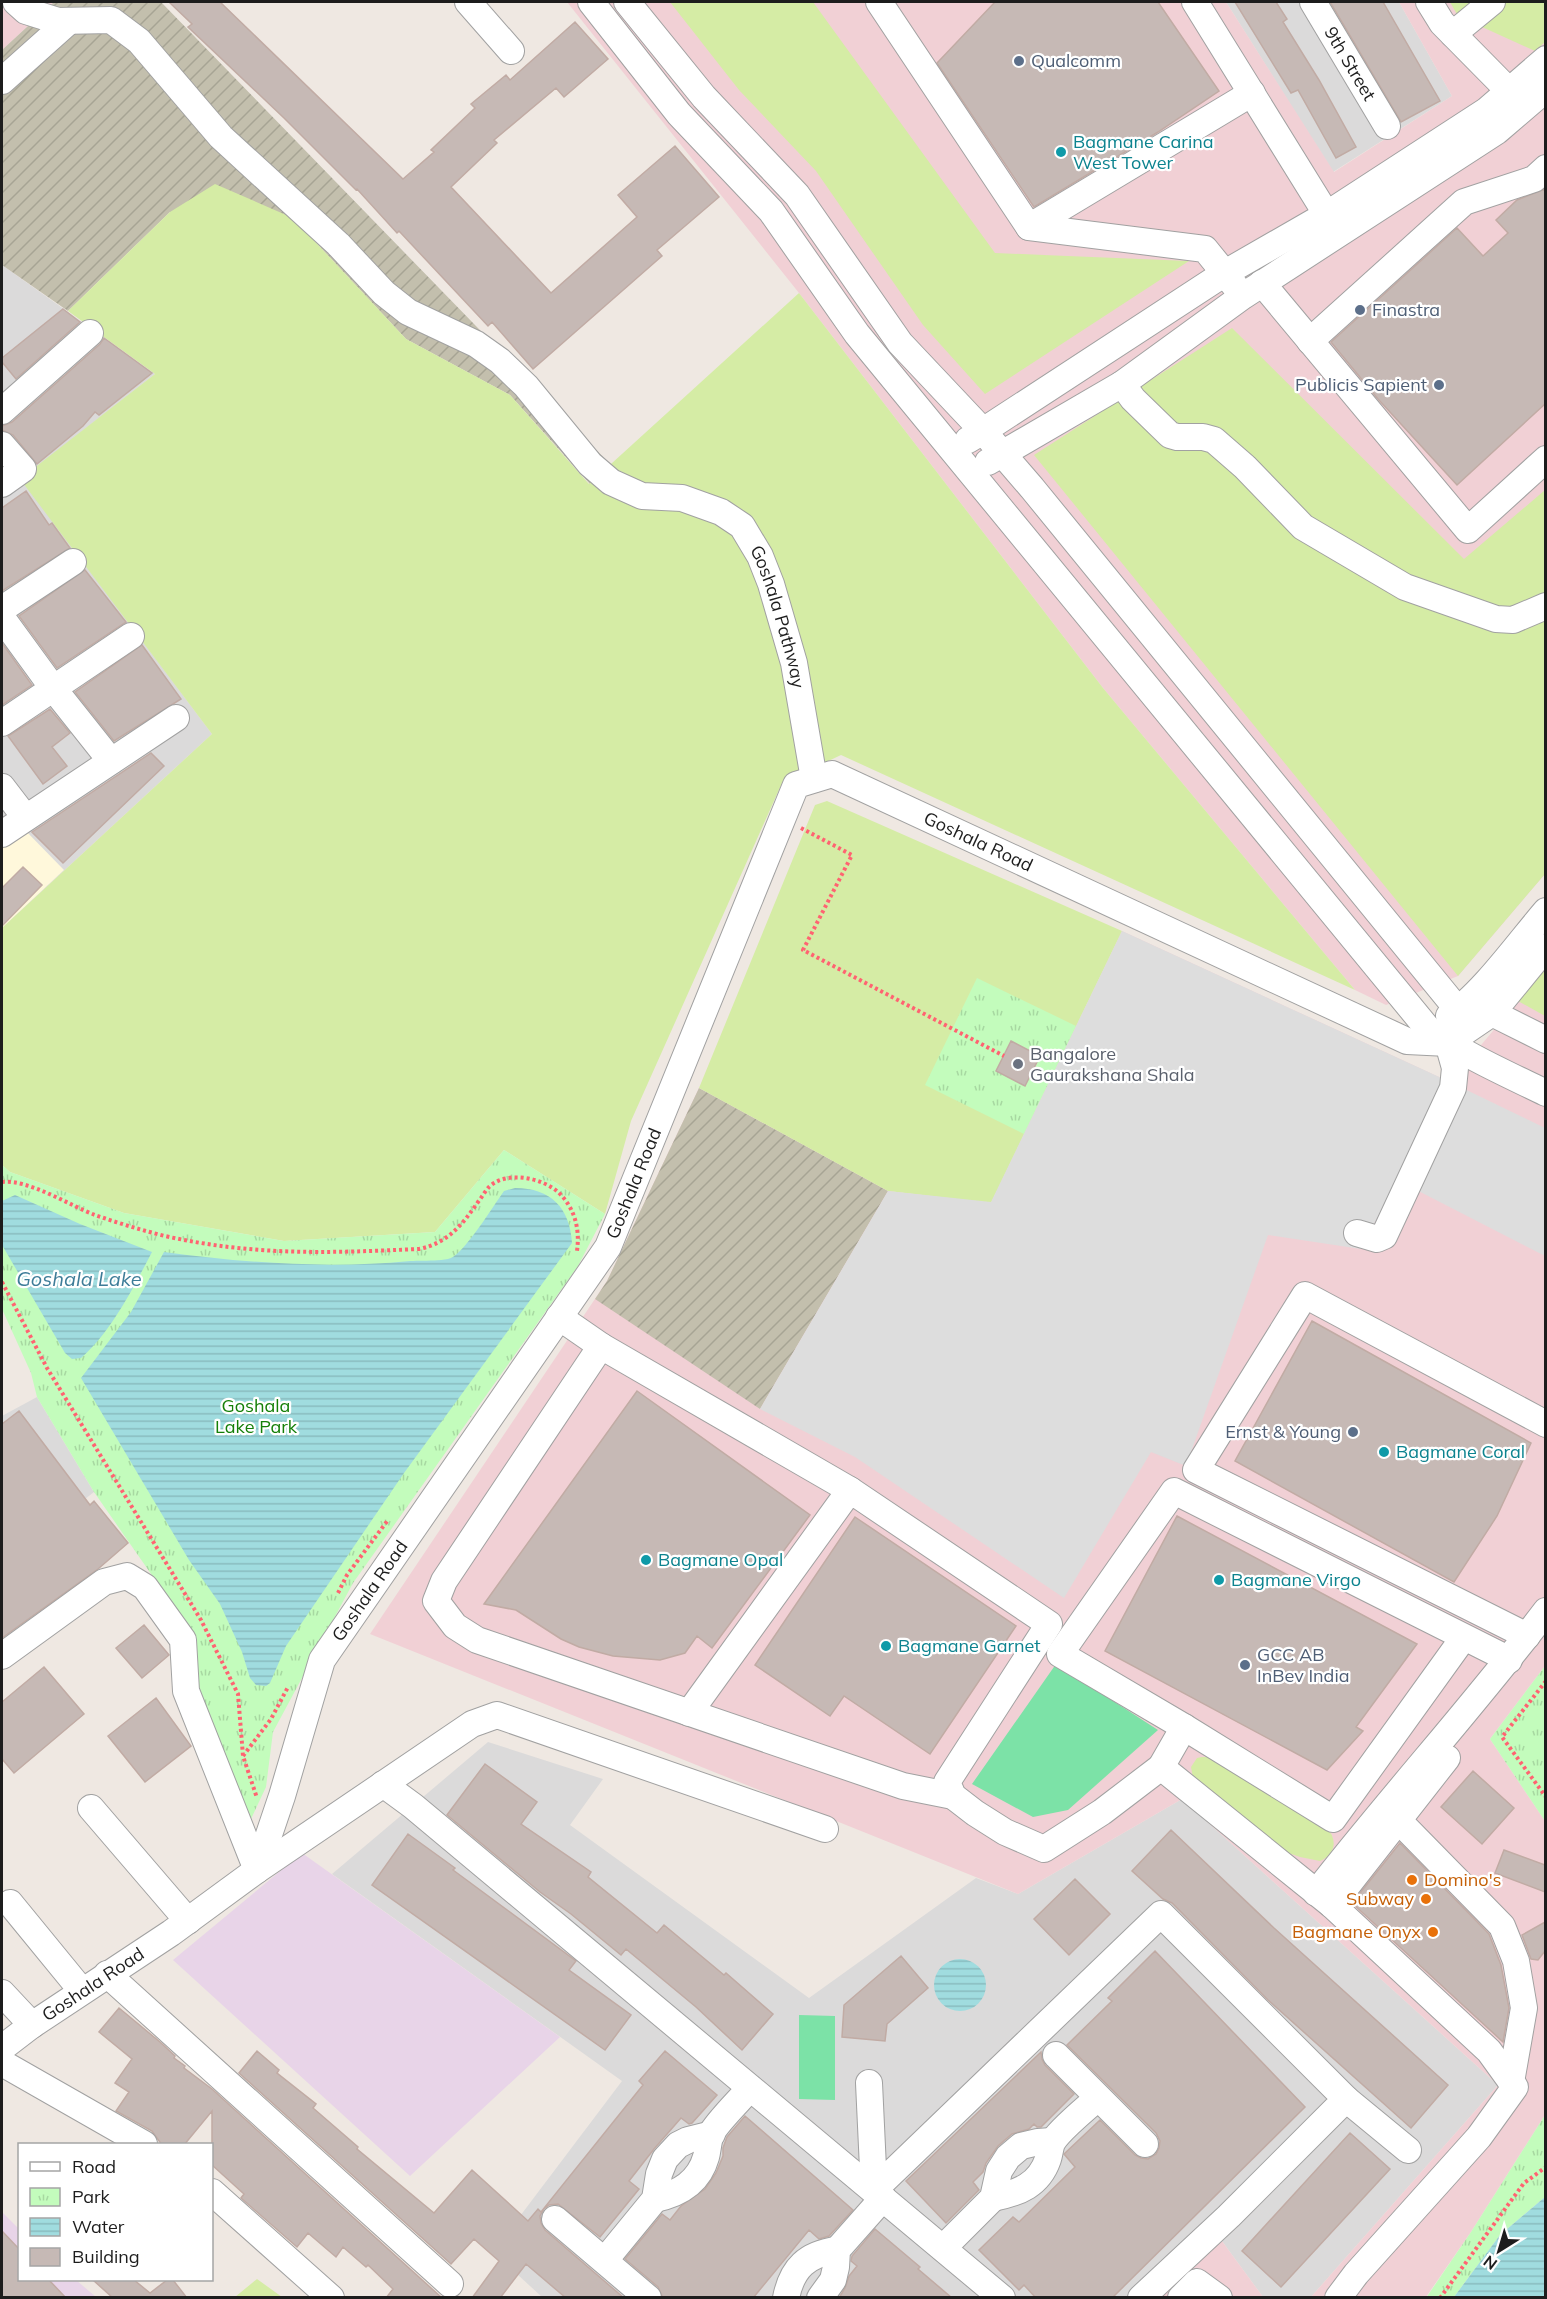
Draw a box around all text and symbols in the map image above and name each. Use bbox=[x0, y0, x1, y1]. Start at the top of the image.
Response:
street label: 9th Street bbox=[1319, 22, 1381, 105]
place label: Qualcomm bbox=[1031, 49, 1121, 72]
marker: Qualcomm bbox=[1012, 54, 1026, 68]
place label: Bagmane Carina West Tower bbox=[1073, 130, 1214, 174]
marker: Bagmane Carina West Tower bbox=[1054, 145, 1068, 159]
place label: Finastra bbox=[1372, 298, 1440, 321]
marker: Finastra bbox=[1353, 303, 1367, 317]
place label: Publicis Sapient bbox=[1295, 373, 1427, 396]
marker: Publicis Sapient bbox=[1432, 378, 1446, 392]
street label: Goshala Pathway bbox=[745, 541, 810, 690]
street label: Goshala Road bbox=[920, 806, 1037, 877]
place label: Bangalore Gaurakshana Shala bbox=[1030, 1042, 1195, 1086]
marker: Bangalore Gaurakshana Shala bbox=[1011, 1057, 1025, 1071]
street label: Goshala Road bbox=[601, 1124, 666, 1242]
water label: Goshala Lake bbox=[16, 1266, 142, 1291]
park label: Goshala Lake Park bbox=[215, 1394, 298, 1438]
place label: Ernst & Young bbox=[1225, 1420, 1341, 1443]
marker: Ernst & Young bbox=[1346, 1425, 1360, 1439]
place label: Bagmane Coral bbox=[1396, 1440, 1525, 1463]
marker: Bagmane Coral bbox=[1377, 1445, 1391, 1459]
street label: Goshala Road bbox=[326, 1536, 412, 1646]
place label: Bagmane Opal bbox=[658, 1548, 783, 1571]
marker: Bagmane Opal bbox=[639, 1553, 653, 1567]
place label: Bagmane Virgo bbox=[1231, 1568, 1361, 1591]
marker: Bagmane Virgo bbox=[1212, 1573, 1226, 1587]
place label: Bagmane Garnet bbox=[898, 1634, 1041, 1657]
marker: Bagmane Garnet bbox=[879, 1639, 893, 1653]
place label: GCC AB InBev India bbox=[1257, 1643, 1349, 1687]
marker: GCC AB InBev India bbox=[1238, 1658, 1252, 1672]
place label: Domino's bbox=[1424, 1868, 1502, 1891]
marker: Domino's bbox=[1405, 1873, 1419, 1887]
place label: Subway bbox=[1346, 1887, 1414, 1910]
marker: Subway bbox=[1419, 1892, 1433, 1906]
place label: Bagmane Onyx bbox=[1292, 1920, 1421, 1943]
marker: Bagmane Onyx bbox=[1426, 1925, 1440, 1939]
street label: Goshala Road bbox=[37, 1942, 148, 2026]
legend bbox=[18, 2143, 213, 2281]
text: Road bbox=[72, 2155, 116, 2178]
text: Park bbox=[72, 2185, 111, 2208]
text: Water bbox=[72, 2215, 125, 2238]
north arrow bbox=[1469, 2221, 1529, 2281]
text: Building bbox=[72, 2245, 140, 2268]
text: N bbox=[1479, 2251, 1501, 2275]

